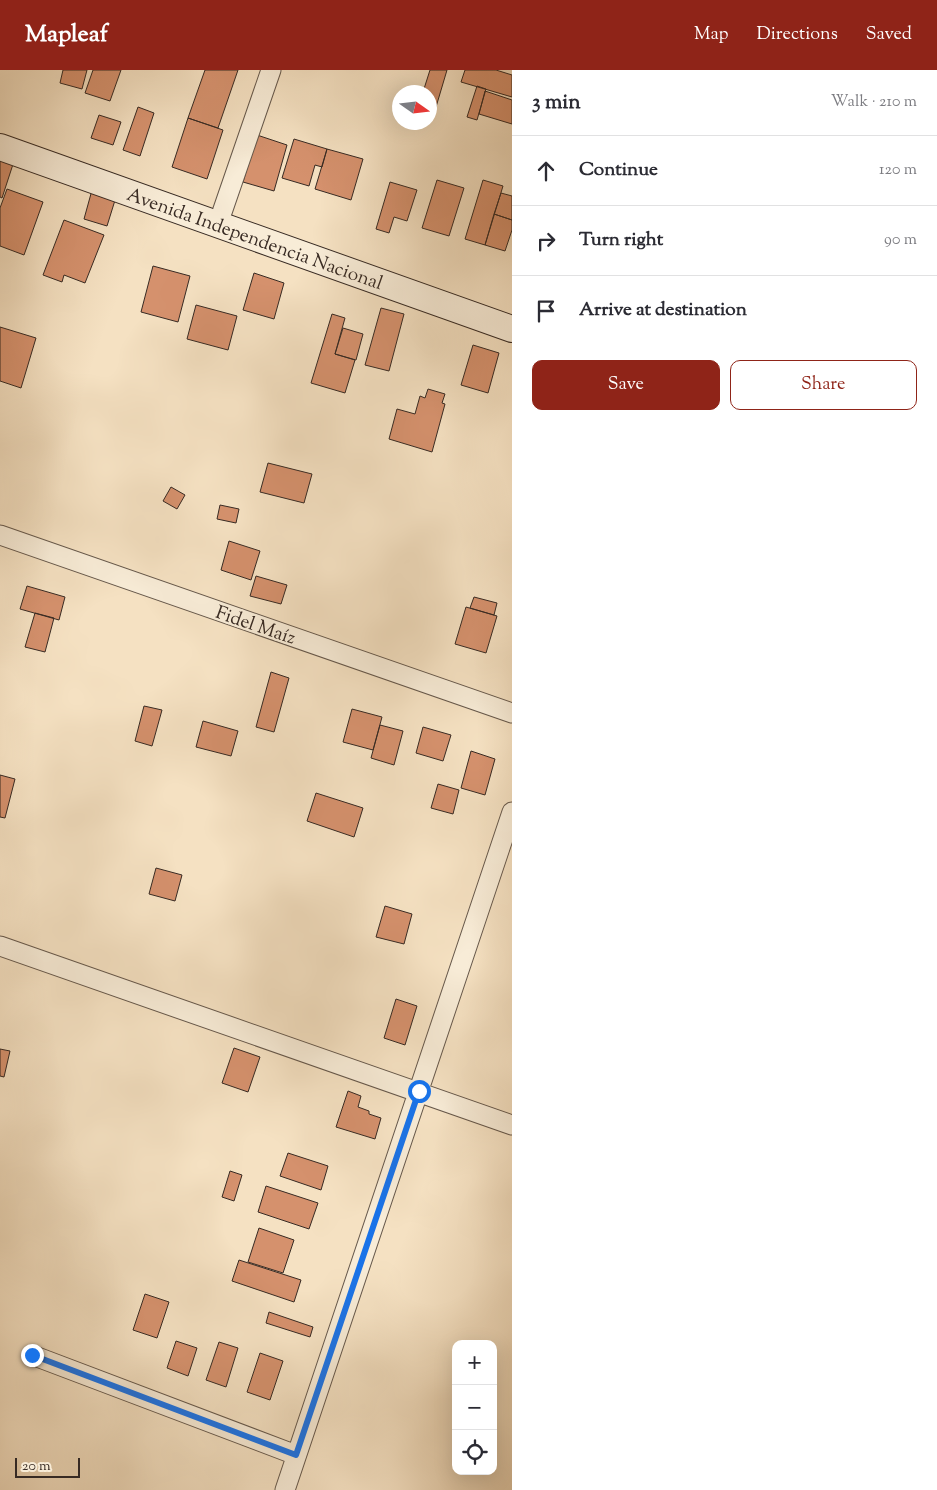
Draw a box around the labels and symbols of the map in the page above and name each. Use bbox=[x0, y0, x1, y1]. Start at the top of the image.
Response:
north arrow bbox=[392, 85, 437, 130]
street label: Avenida Independencia Nacional bbox=[123, 182, 386, 298]
street label: Fidel Maíz bbox=[212, 600, 299, 653]
route start bbox=[408, 1080, 431, 1103]
route end bbox=[21, 1344, 44, 1367]
scale bar bbox=[15, 1455, 80, 1478]

